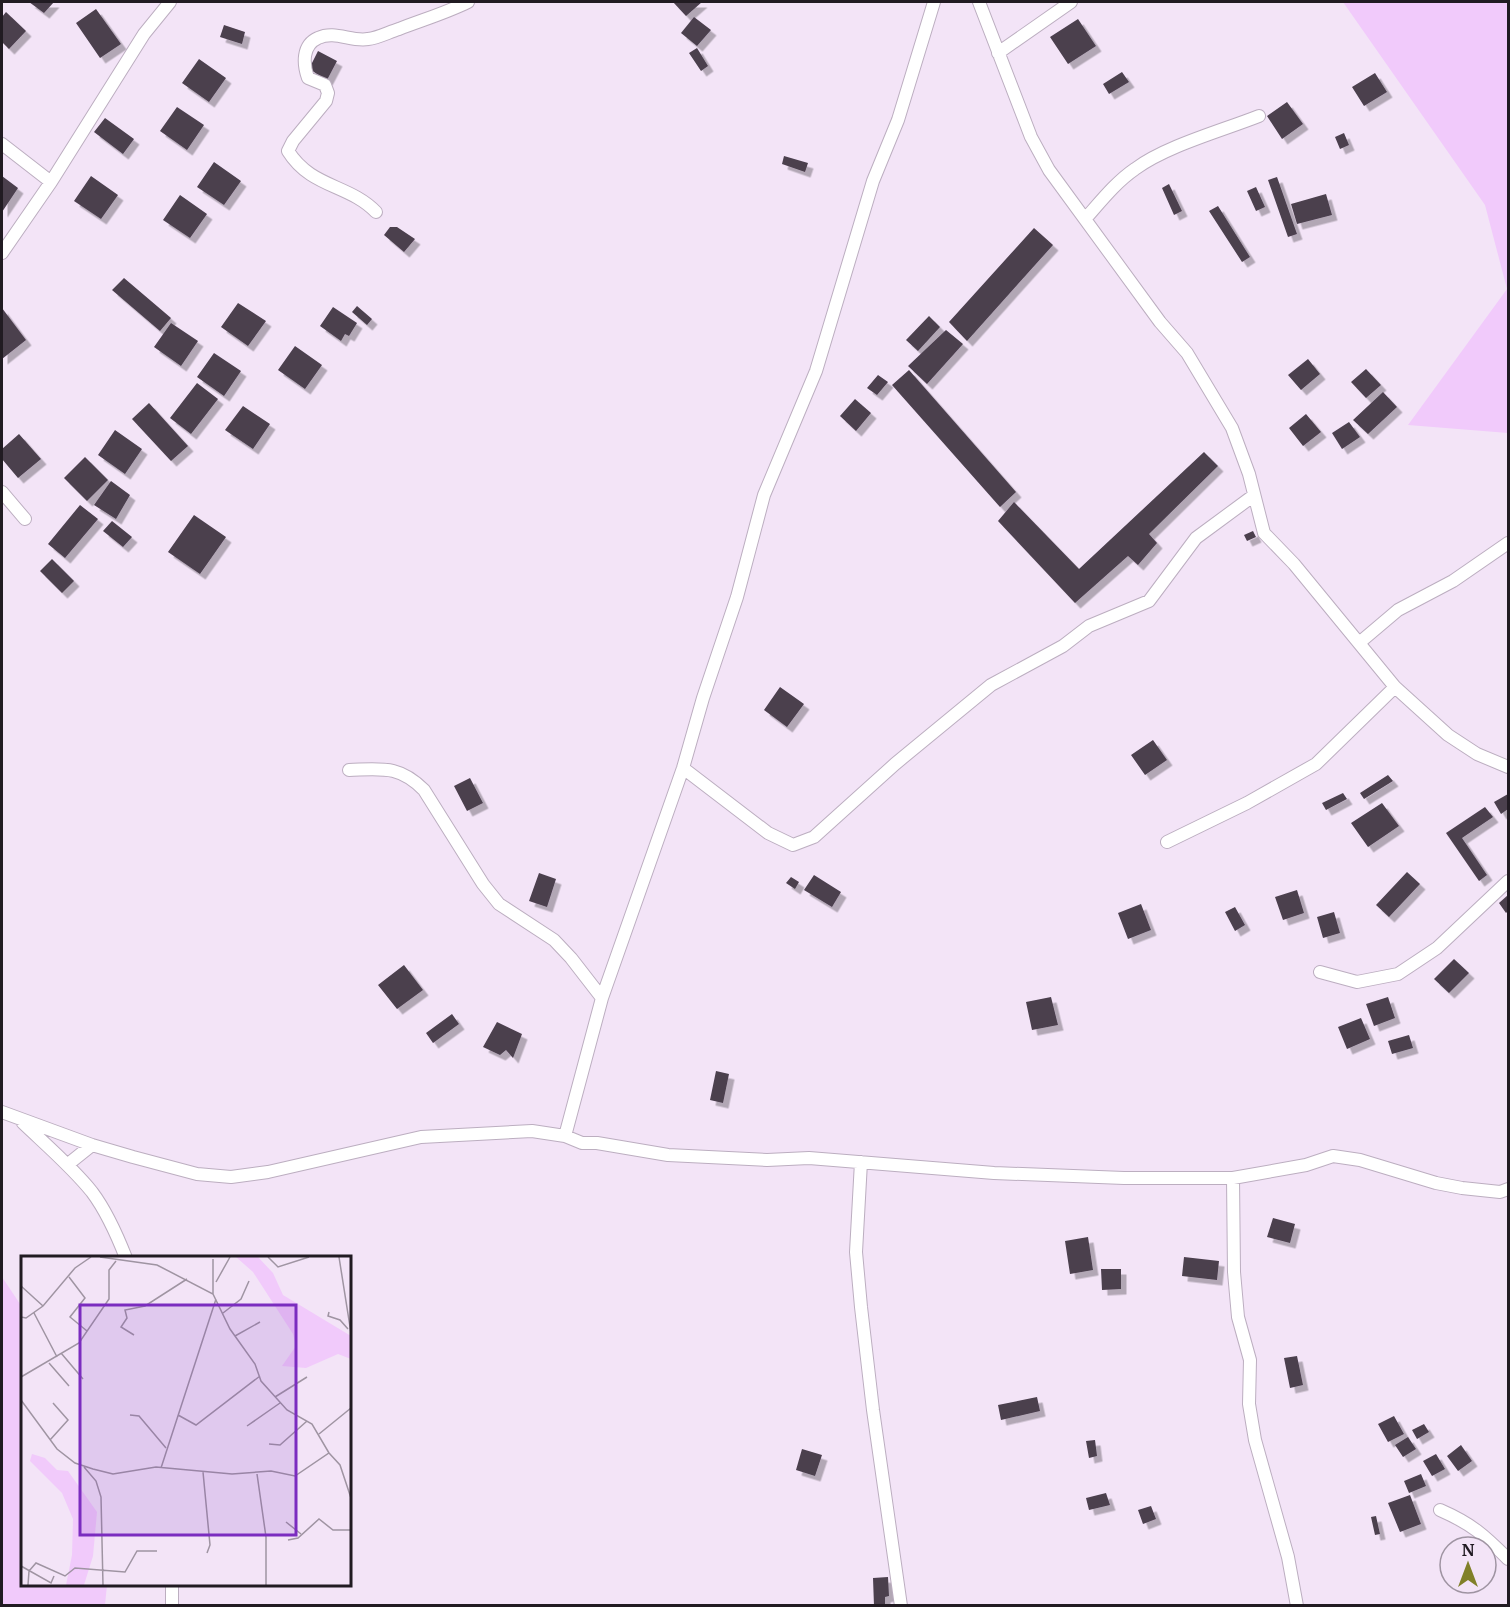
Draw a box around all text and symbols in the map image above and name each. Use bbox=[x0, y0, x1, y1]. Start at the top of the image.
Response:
inset map bbox=[21, 1256, 351, 1586]
north arrow bbox=[1438, 1535, 1498, 1595]
text: N bbox=[1462, 1540, 1475, 1560]

